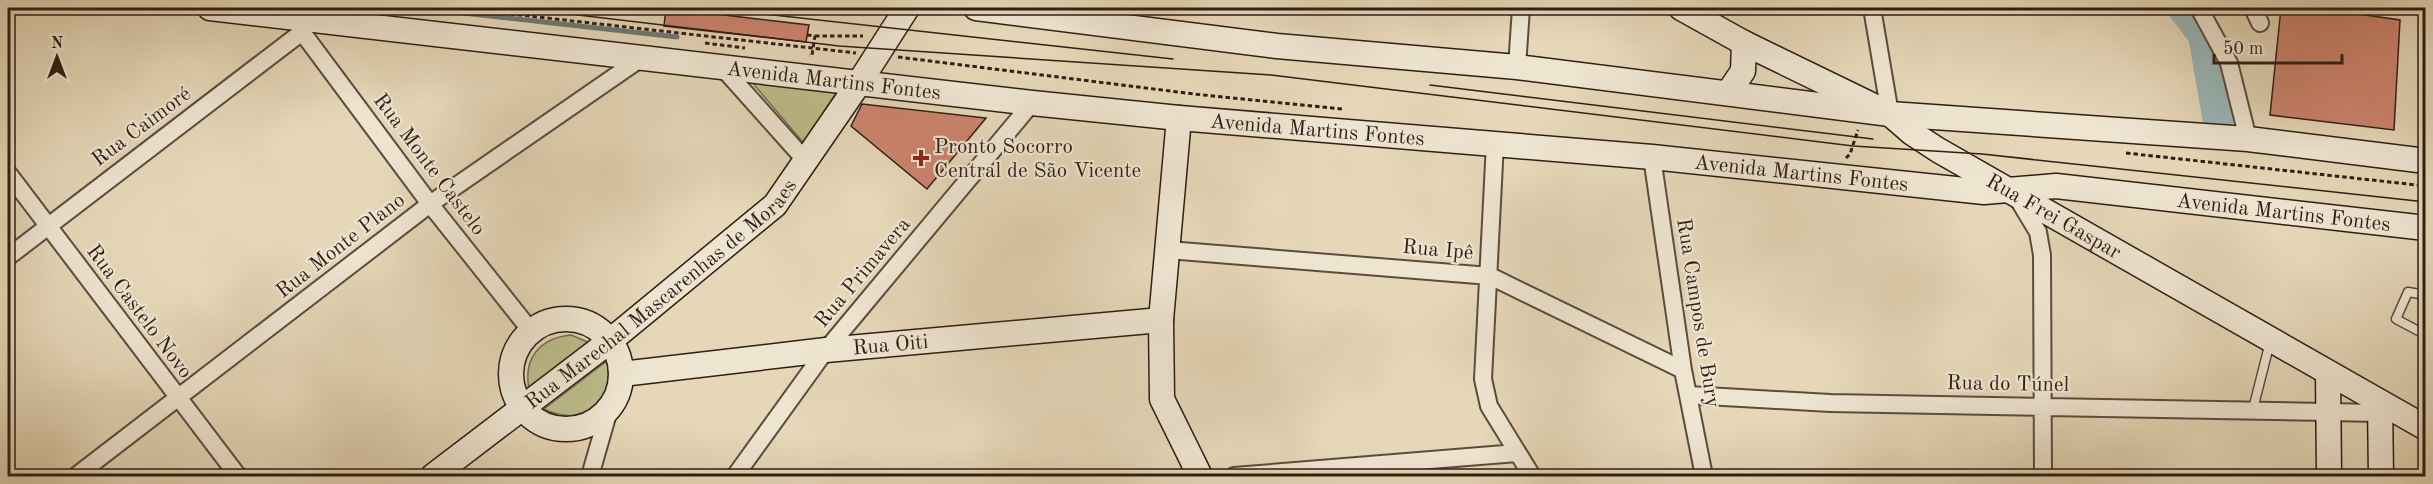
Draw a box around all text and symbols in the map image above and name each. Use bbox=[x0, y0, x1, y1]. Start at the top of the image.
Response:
north arrow bbox=[27, 27, 87, 87]
scale bar bbox=[2214, 27, 2342, 65]
text: N bbox=[51, 36, 64, 52]
text: 50 m bbox=[2223, 40, 2263, 58]
street label: Avenida Martins Fontes bbox=[726, 59, 942, 104]
street label: Rua Caimoré bbox=[88, 83, 195, 171]
street label: Rua Monte Castelo bbox=[369, 90, 489, 240]
street label: Avenida Martins Fontes bbox=[1209, 112, 1425, 150]
place label: Pronto Socorro Central de São Vicente bbox=[934, 137, 1141, 182]
marker: Pronto Socorro Central de São Vicente bbox=[912, 149, 930, 167]
street label: Avenida Martins Fontes bbox=[1693, 153, 1909, 196]
street label: Rua Frei Gaspar bbox=[1982, 171, 2124, 264]
street label: Rua Marechal Mascarenhas de Moraes bbox=[522, 176, 801, 414]
street label: Rua Monte Plano bbox=[273, 190, 409, 303]
street label: Avenida Martins Fontes bbox=[2175, 191, 2392, 236]
street label: Rua Primavera bbox=[811, 214, 915, 332]
street label: Rua Campos de Bury bbox=[1672, 217, 1723, 410]
street label: Rua Ipê bbox=[1401, 237, 1474, 264]
street label: Rua Castelo Novo bbox=[82, 241, 196, 383]
street label: Rua Oiti bbox=[852, 332, 929, 360]
street label: Rua do Túnel bbox=[1946, 373, 2070, 396]

